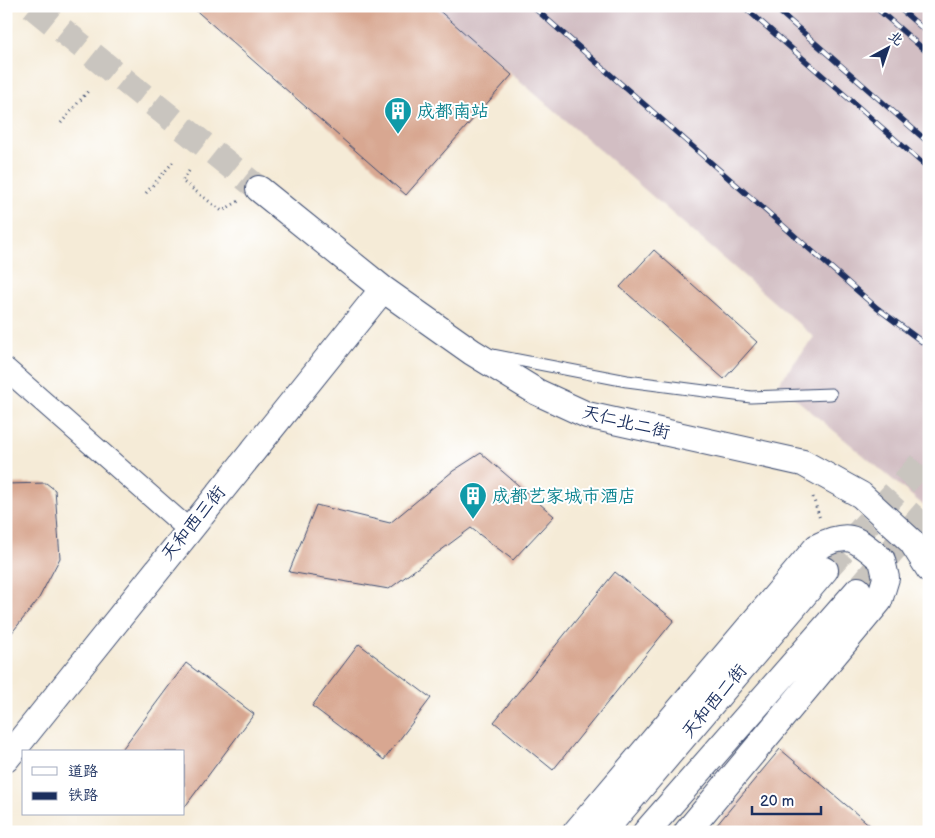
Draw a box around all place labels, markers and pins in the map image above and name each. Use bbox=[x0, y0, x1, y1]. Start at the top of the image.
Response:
building icon: 成都南站 bbox=[383, 96, 413, 135]
place label: 成都南站 bbox=[417, 101, 489, 122]
building icon: 成都艺家城市酒店 bbox=[458, 481, 488, 520]
place label: 成都艺家城市酒店 bbox=[492, 486, 636, 507]

